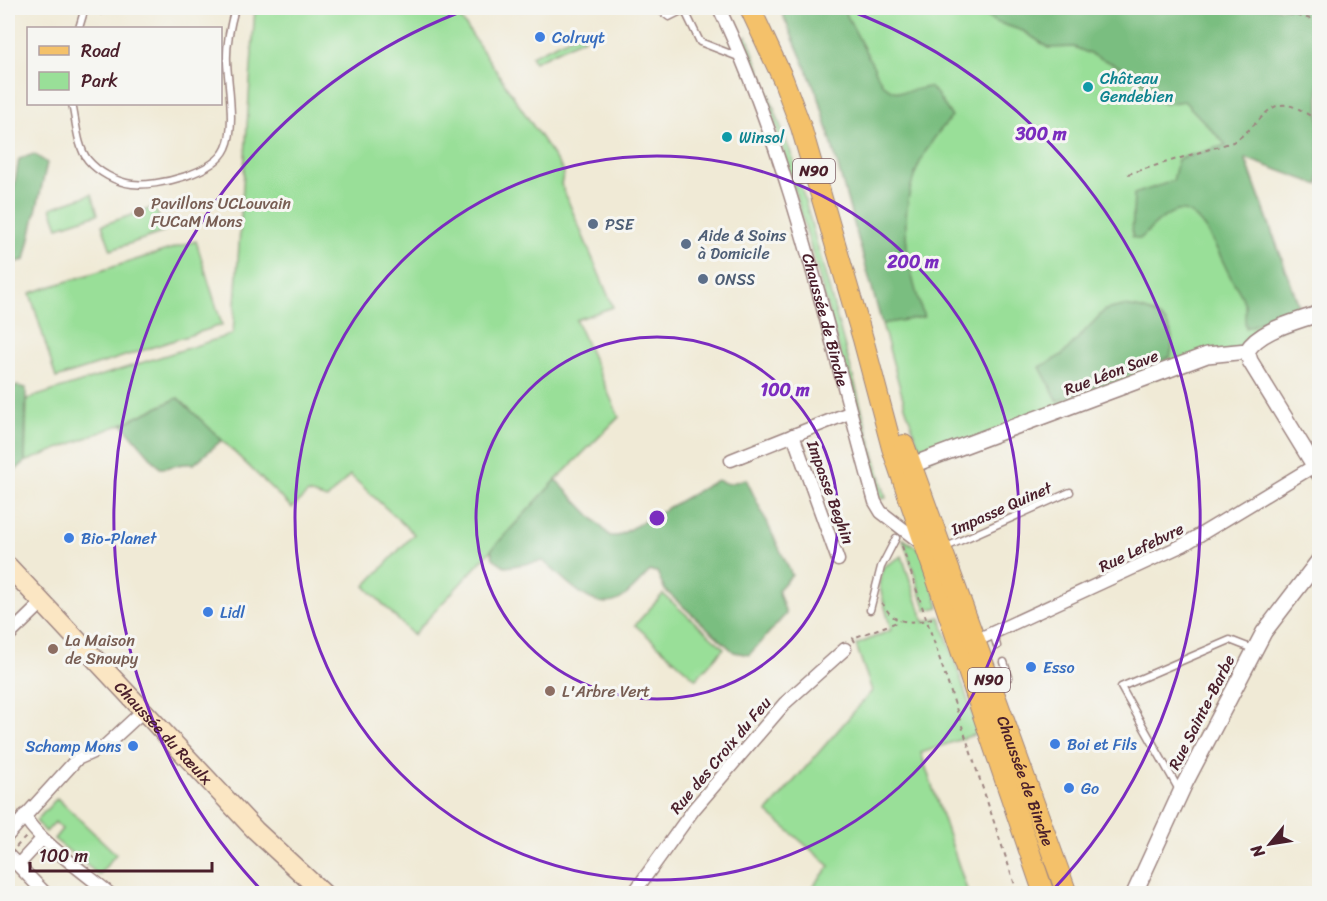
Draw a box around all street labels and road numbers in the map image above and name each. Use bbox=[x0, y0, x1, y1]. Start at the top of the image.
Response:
road number: N90 bbox=[793, 159, 835, 183]
street label: Chaussée de Binche bbox=[793, 250, 857, 390]
street label: Rue Léon Save bbox=[1060, 341, 1163, 404]
street label: Impasse Beghin bbox=[798, 435, 863, 549]
street label: Impasse Quinet bbox=[945, 473, 1057, 544]
street label: Rue Lefebvre bbox=[1094, 514, 1189, 581]
street label: Rue Sainte-Barbe bbox=[1160, 649, 1243, 775]
road number: N90 bbox=[968, 668, 1010, 692]
street label: Chaussée du Rœulx bbox=[107, 674, 220, 792]
street label: Rue des Croix du Feu bbox=[662, 690, 779, 821]
street label: Chaussée de Binche bbox=[988, 711, 1062, 850]

